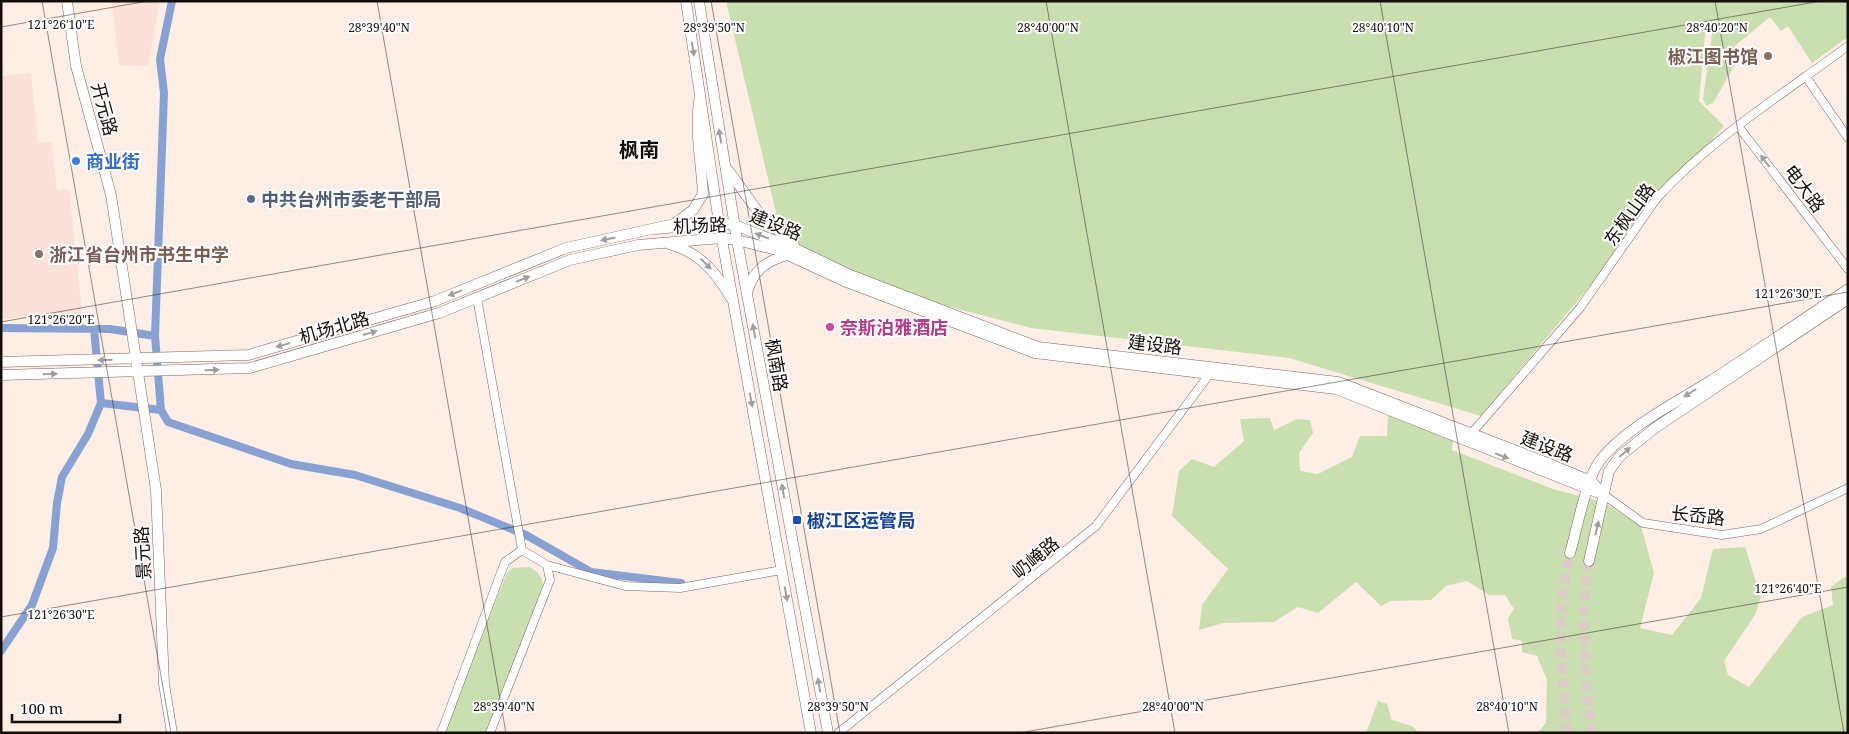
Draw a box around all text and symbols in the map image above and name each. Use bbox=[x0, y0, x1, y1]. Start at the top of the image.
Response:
text: 121°26'10"E bbox=[28, 16, 94, 33]
text: 28°39'40"N bbox=[348, 19, 410, 36]
text: 28°39'50"N bbox=[683, 19, 745, 36]
text: 28°40'00"N bbox=[1017, 19, 1079, 36]
text: 28°40'10"N bbox=[1352, 19, 1414, 36]
text: 28°40'20"N bbox=[1686, 19, 1748, 36]
one-way arrow bbox=[689, 42, 697, 58]
place label: 椒江图书馆 bbox=[1668, 44, 1758, 68]
marker: 椒江图书馆 bbox=[1762, 50, 1774, 62]
street label: 开元路 bbox=[86, 80, 124, 138]
one-way arrow bbox=[716, 128, 724, 144]
district label: 枫南 bbox=[619, 136, 659, 163]
place label: 商业街 bbox=[86, 149, 140, 173]
one-way arrow bbox=[1760, 154, 1770, 168]
marker: 商业街 bbox=[70, 155, 82, 167]
street label: 电大路 bbox=[1779, 159, 1831, 217]
street label: 东枫山路 bbox=[1598, 178, 1660, 250]
place label: 中共台州市委老干部局 bbox=[261, 187, 441, 211]
marker: 中共台州市委老干部局 bbox=[245, 193, 257, 205]
street label: 建设路 bbox=[746, 203, 806, 245]
street label: 机场路 bbox=[673, 212, 727, 238]
one-way arrow bbox=[754, 232, 769, 240]
one-way arrow bbox=[601, 235, 616, 243]
place label: 浙江省台州市书生中学 bbox=[49, 242, 229, 266]
marker: 浙江省台州市书生中学 bbox=[33, 248, 45, 260]
one-way arrow bbox=[700, 258, 712, 270]
one-way arrow bbox=[516, 275, 530, 283]
text: 121°26'30"E bbox=[1755, 285, 1821, 302]
one-way arrow bbox=[447, 289, 462, 297]
street label: 机场北路 bbox=[296, 306, 372, 348]
text: 121°26'20"E bbox=[28, 311, 94, 328]
place label: 奈斯泊雅酒店 bbox=[840, 315, 948, 339]
marker: 奈斯泊雅酒店 bbox=[824, 321, 836, 333]
one-way arrow bbox=[749, 322, 757, 338]
one-way arrow bbox=[363, 329, 378, 337]
street label: 建设路 bbox=[1127, 329, 1183, 359]
street label: 枫南路 bbox=[760, 336, 794, 394]
one-way arrow bbox=[275, 342, 290, 350]
one-way arrow bbox=[96, 356, 112, 364]
one-way arrow bbox=[205, 365, 221, 373]
one-way arrow bbox=[42, 370, 58, 378]
one-way arrow bbox=[1684, 389, 1697, 398]
one-way arrow bbox=[748, 392, 756, 408]
street label: 建设路 bbox=[1517, 425, 1577, 467]
one-way arrow bbox=[1618, 447, 1631, 458]
one-way arrow bbox=[1495, 452, 1510, 460]
one-way arrow bbox=[779, 482, 787, 498]
street label: 长岙路 bbox=[1670, 500, 1726, 530]
place label: 椒江区运管局 bbox=[807, 508, 915, 532]
marker: 椒江区运管局 bbox=[791, 514, 803, 526]
one-way arrow bbox=[1593, 520, 1601, 535]
street label: 景元路 bbox=[129, 525, 155, 581]
street label: 屷崦路 bbox=[1006, 531, 1064, 583]
text: 121°26'40"E bbox=[1755, 580, 1821, 597]
one-way arrow bbox=[783, 586, 791, 602]
text: 121°26'30"E bbox=[28, 606, 94, 623]
one-way arrow bbox=[815, 676, 823, 692]
scale bar bbox=[12, 692, 120, 724]
text: 100 m bbox=[20, 698, 63, 718]
text: 28°39'40"N bbox=[473, 698, 535, 715]
text: 28°39'50"N bbox=[807, 698, 869, 715]
text: 28°40'00"N bbox=[1142, 698, 1204, 715]
text: 28°40'10"N bbox=[1476, 698, 1538, 715]

